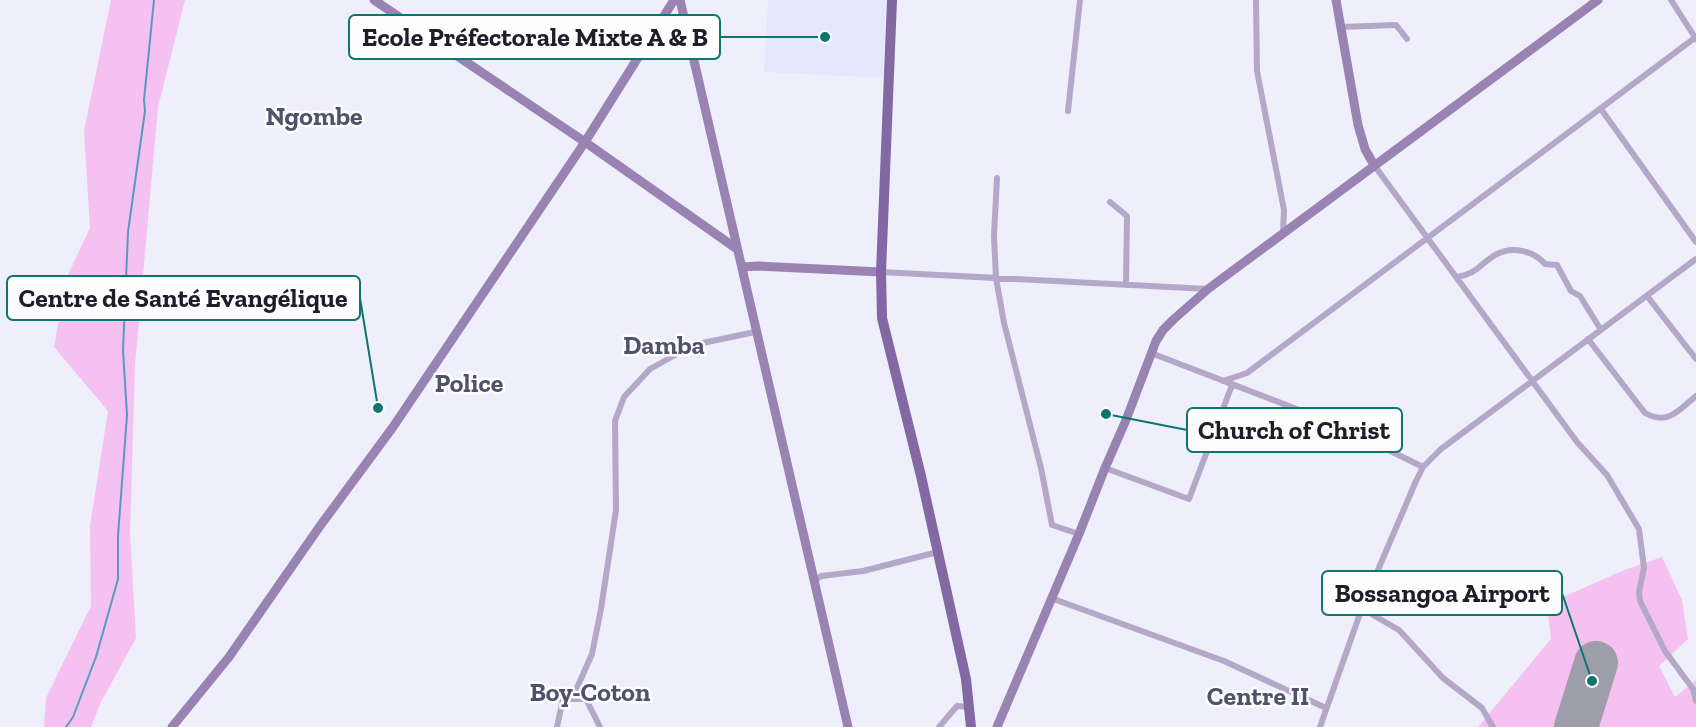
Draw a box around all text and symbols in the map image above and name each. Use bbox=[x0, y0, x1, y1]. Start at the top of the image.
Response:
callout: Ecole Préfectorale Mixte A & B bbox=[349, 15, 720, 59]
text: Ecole Préfectorale Mixte A & B bbox=[362, 21, 708, 53]
district label: Ngombe bbox=[265, 100, 363, 132]
callout: Centre de Santé Evangélique bbox=[7, 276, 360, 320]
text: Centre de Santé Evangélique bbox=[18, 282, 348, 314]
district label: Damba bbox=[623, 329, 705, 361]
district label: Police bbox=[435, 367, 504, 399]
callout: Church of Christ bbox=[1187, 408, 1402, 452]
text: Church of Christ bbox=[1198, 414, 1391, 446]
callout: Bossangoa Airport bbox=[1322, 571, 1562, 615]
text: Bossangoa Airport bbox=[1334, 577, 1550, 609]
district label: Boy-Coton bbox=[530, 676, 651, 708]
district label: Centre II bbox=[1207, 680, 1309, 712]

